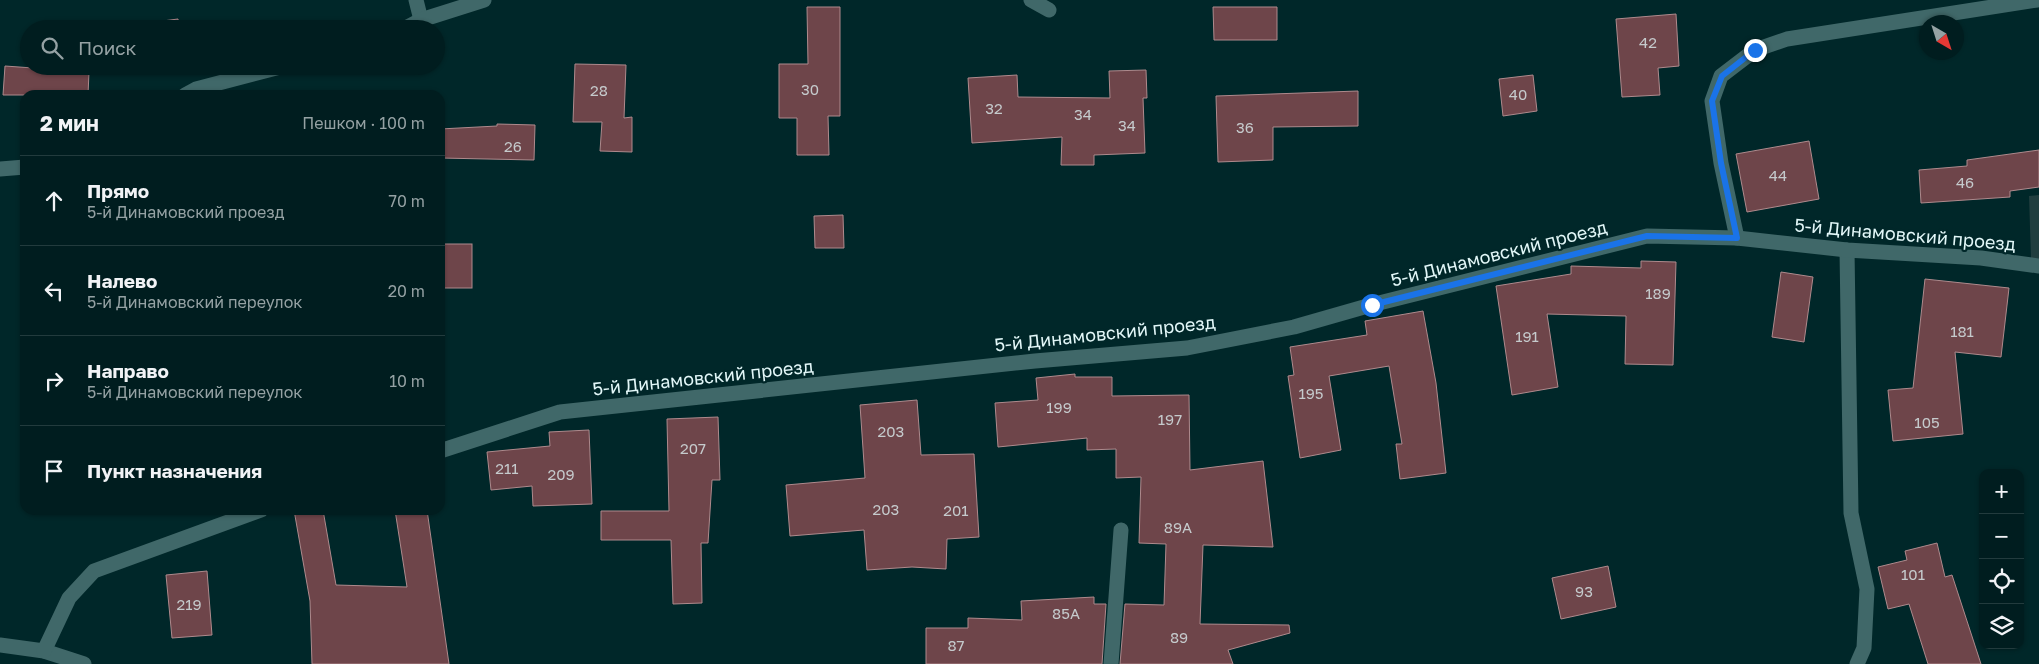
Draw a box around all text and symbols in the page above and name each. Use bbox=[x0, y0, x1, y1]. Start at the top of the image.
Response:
north arrow bbox=[1919, 15, 1964, 60]
search box bbox=[20, 20, 445, 75]
house number: 42 bbox=[1639, 33, 1657, 51]
icon: search bbox=[38, 34, 66, 62]
text: Поиск bbox=[78, 36, 137, 59]
route end bbox=[1744, 39, 1767, 62]
house number: 30 bbox=[801, 80, 819, 98]
house number: 28 bbox=[590, 81, 608, 99]
house number: 40 bbox=[1509, 85, 1527, 103]
house number: 32 bbox=[985, 99, 1003, 117]
house number: 34 bbox=[1074, 105, 1092, 123]
text: 2 мин bbox=[40, 110, 99, 136]
text: Пешком · 100 m bbox=[302, 113, 425, 133]
house number: 34 bbox=[1118, 116, 1136, 134]
house number: 36 bbox=[1236, 118, 1254, 136]
house number: 26 bbox=[504, 137, 522, 155]
house number: 44 bbox=[1769, 166, 1787, 184]
house number: 46 bbox=[1956, 173, 1974, 191]
text: Прямо bbox=[87, 179, 149, 202]
icon: ahead bbox=[40, 187, 68, 215]
text: 70 m bbox=[388, 191, 425, 211]
text: 5-й Динамовский проезд bbox=[87, 202, 284, 222]
street label: 5-й Динамовский проезд bbox=[1794, 213, 2017, 255]
street label: 5-й Динамовский проезд bbox=[1388, 215, 1609, 291]
text: Налево bbox=[87, 269, 157, 292]
icon: left bbox=[40, 277, 68, 305]
text: 20 m bbox=[388, 281, 425, 301]
house number: 189 bbox=[1645, 284, 1671, 302]
text: 5-й Динамовский переулок bbox=[87, 292, 302, 312]
route start bbox=[1361, 294, 1384, 317]
street label: 5-й Динамовский проезд bbox=[993, 310, 1217, 356]
house number: 181 bbox=[1950, 322, 1974, 340]
house number: 191 bbox=[1515, 327, 1539, 345]
street label: 5-й Динамовский проезд bbox=[591, 354, 815, 400]
text: Направо bbox=[87, 359, 169, 382]
icon: right bbox=[40, 367, 68, 395]
text: 10 m bbox=[389, 371, 425, 391]
text: 5-й Динамовский переулок bbox=[87, 382, 302, 402]
house number: 195 bbox=[1298, 384, 1324, 402]
house number: 199 bbox=[1046, 398, 1072, 416]
house number: 197 bbox=[1158, 410, 1182, 428]
house number: 105 bbox=[1914, 413, 1940, 431]
house number: 203 bbox=[878, 422, 904, 440]
house number: 207 bbox=[680, 439, 706, 457]
icon: arrive bbox=[40, 457, 68, 485]
text: Пункт назначения bbox=[87, 459, 262, 482]
house number: 211 bbox=[495, 459, 519, 477]
house number: 209 bbox=[547, 465, 575, 483]
map controls bbox=[1979, 469, 2024, 649]
button: + bbox=[1979, 469, 2024, 514]
house number: 203 bbox=[873, 500, 899, 518]
house number: 201 bbox=[943, 501, 969, 519]
button: − bbox=[1979, 514, 2024, 559]
house number: 89А bbox=[1164, 518, 1192, 536]
button: locate bbox=[1979, 559, 2024, 604]
house number: 101 bbox=[1901, 565, 1925, 583]
house number: 93 bbox=[1575, 582, 1593, 600]
house number: 219 bbox=[176, 595, 202, 613]
house number: 85А bbox=[1052, 604, 1080, 622]
button: layers bbox=[1979, 604, 2024, 649]
house number: 89 bbox=[1170, 628, 1188, 646]
house number: 87 bbox=[947, 636, 965, 654]

